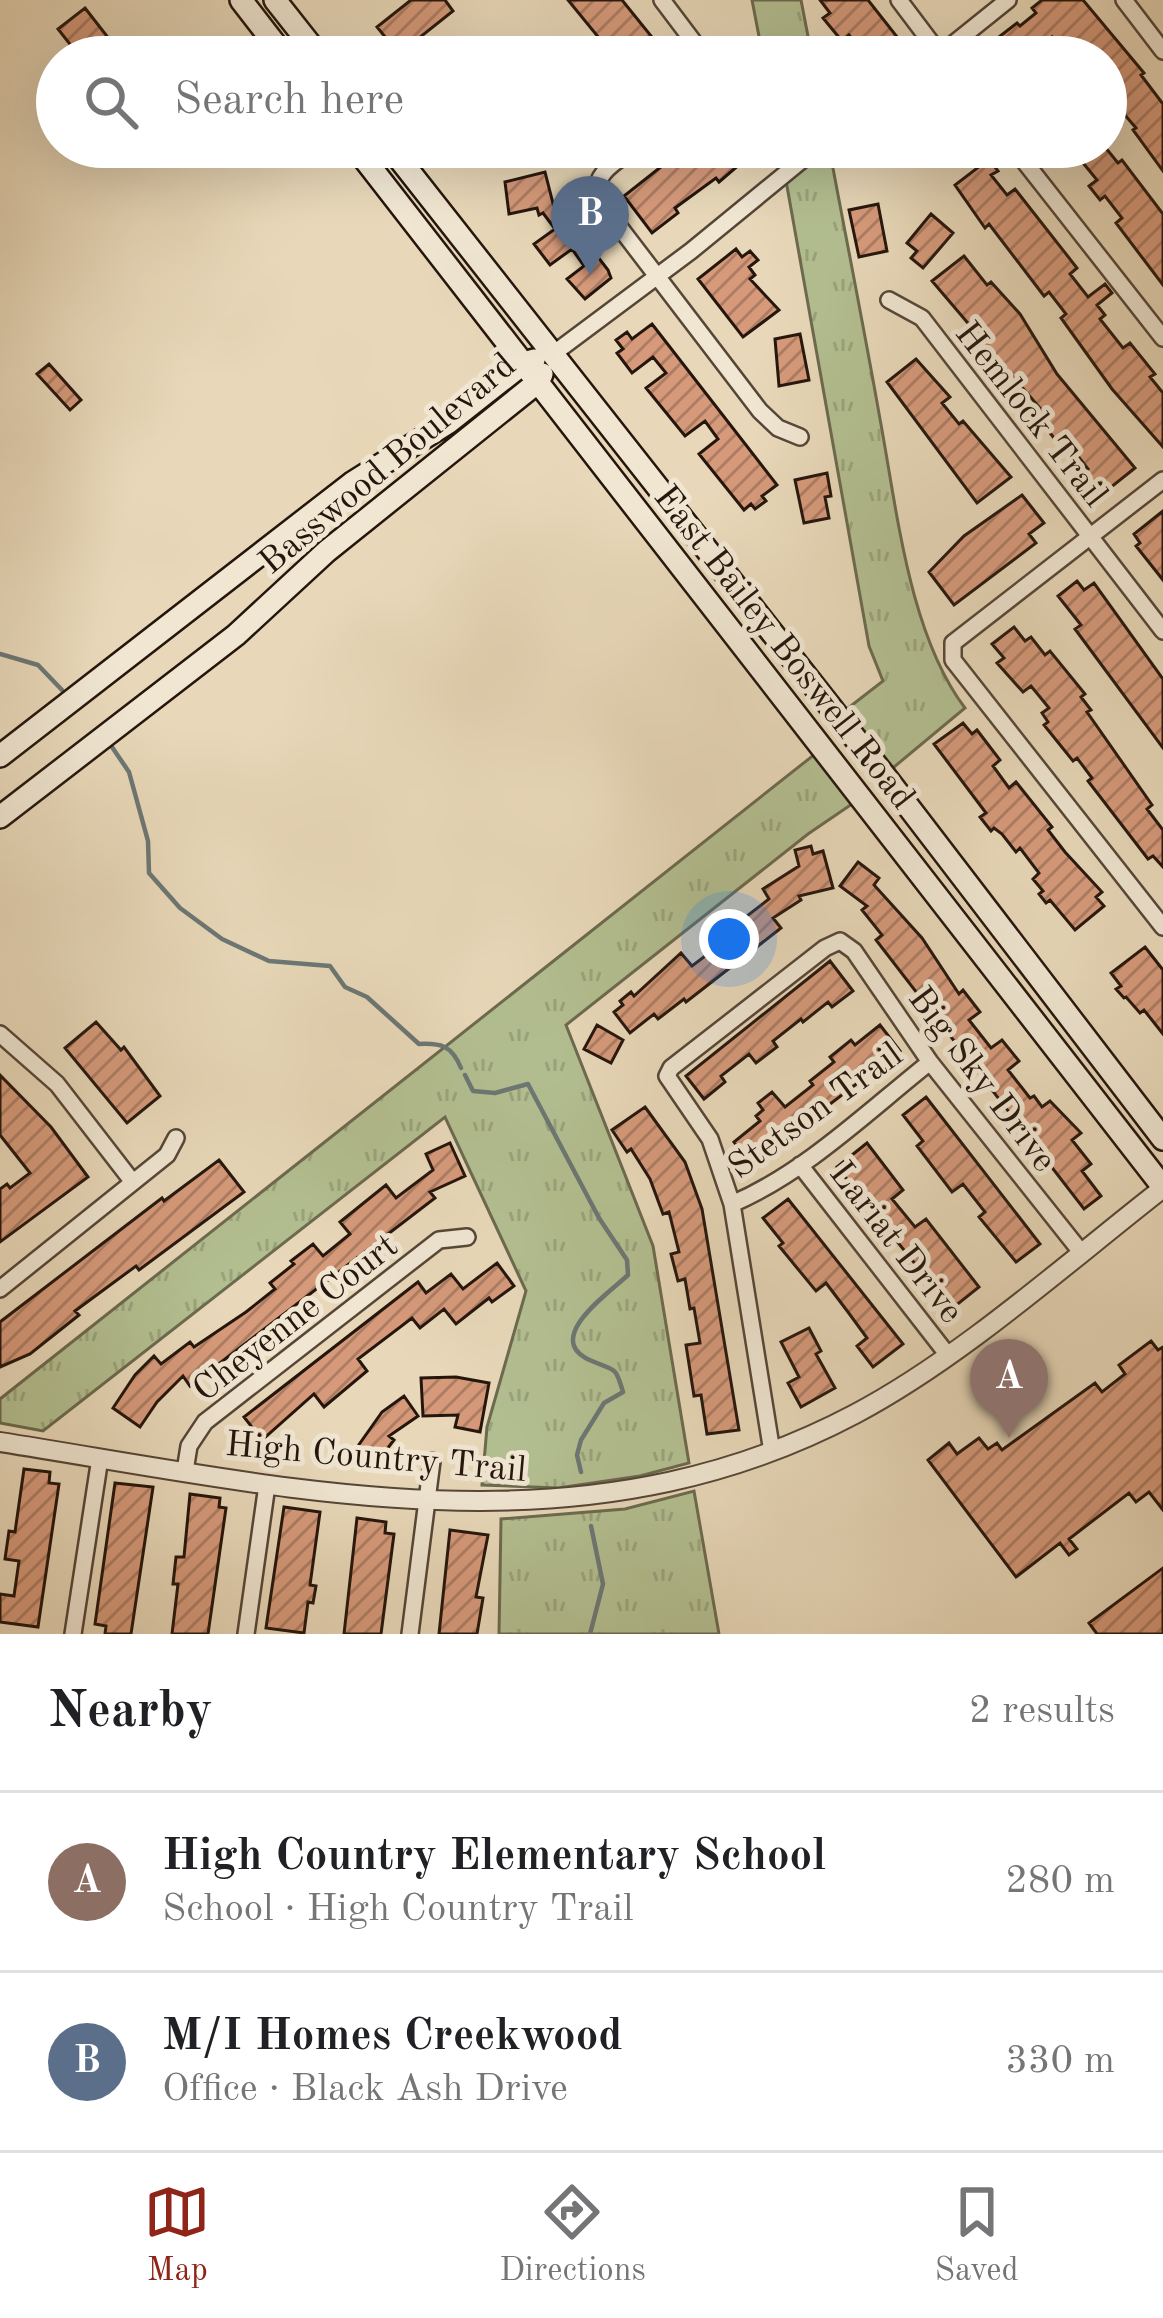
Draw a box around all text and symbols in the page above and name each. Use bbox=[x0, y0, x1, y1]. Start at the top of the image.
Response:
search box bbox=[36, 36, 1127, 168]
icon: search bbox=[78, 69, 144, 135]
text: Search here bbox=[174, 79, 404, 124]
pin: B bbox=[551, 176, 629, 275]
street label: Hemlock Trail bbox=[947, 316, 1113, 515]
street label: Basswood Boulevard bbox=[254, 348, 524, 582]
street label: East Bailey Boswell Road bbox=[646, 480, 920, 817]
your location bbox=[699, 909, 759, 969]
street label: Big Sky Drive bbox=[900, 981, 1062, 1179]
street label: Stetson Trail bbox=[723, 1037, 910, 1187]
street label: Lariat Drive bbox=[821, 1156, 969, 1331]
street label: Cheyenne Court bbox=[188, 1229, 405, 1410]
pin: A bbox=[970, 1339, 1048, 1438]
street label: High Country Trail bbox=[224, 1428, 528, 1490]
text: Nearby bbox=[48, 1687, 213, 1738]
text: 2 results bbox=[969, 1692, 1115, 1731]
text: High Country Elementary School bbox=[162, 1835, 826, 1880]
text: A bbox=[72, 1862, 102, 1901]
text: 280 m bbox=[1005, 1862, 1115, 1901]
text: School · High Country Trail bbox=[162, 1890, 634, 1929]
text: M/I Homes Creekwood bbox=[162, 2015, 623, 2060]
text: B bbox=[73, 2042, 101, 2081]
text: 330 m bbox=[1005, 2042, 1115, 2081]
text: Office · Black Ash Drive bbox=[162, 2070, 568, 2109]
tab: Map bbox=[144, 2179, 210, 2292]
tab: Directions bbox=[499, 2179, 646, 2292]
tab: Saved bbox=[935, 2179, 1019, 2292]

